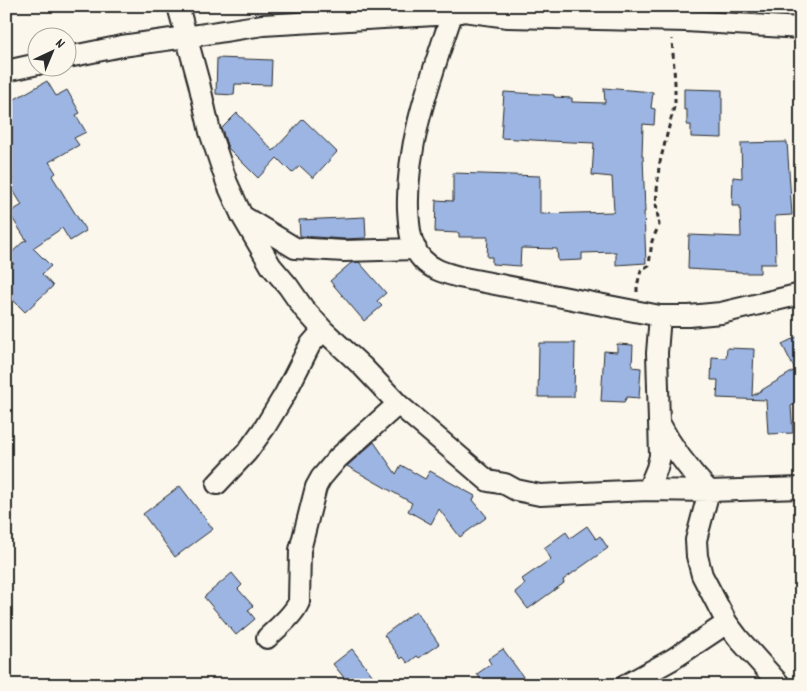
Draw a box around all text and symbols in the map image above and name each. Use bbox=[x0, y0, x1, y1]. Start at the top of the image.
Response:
north arrow bbox=[28, 28, 78, 78]
text: N bbox=[50, 34, 69, 54]

